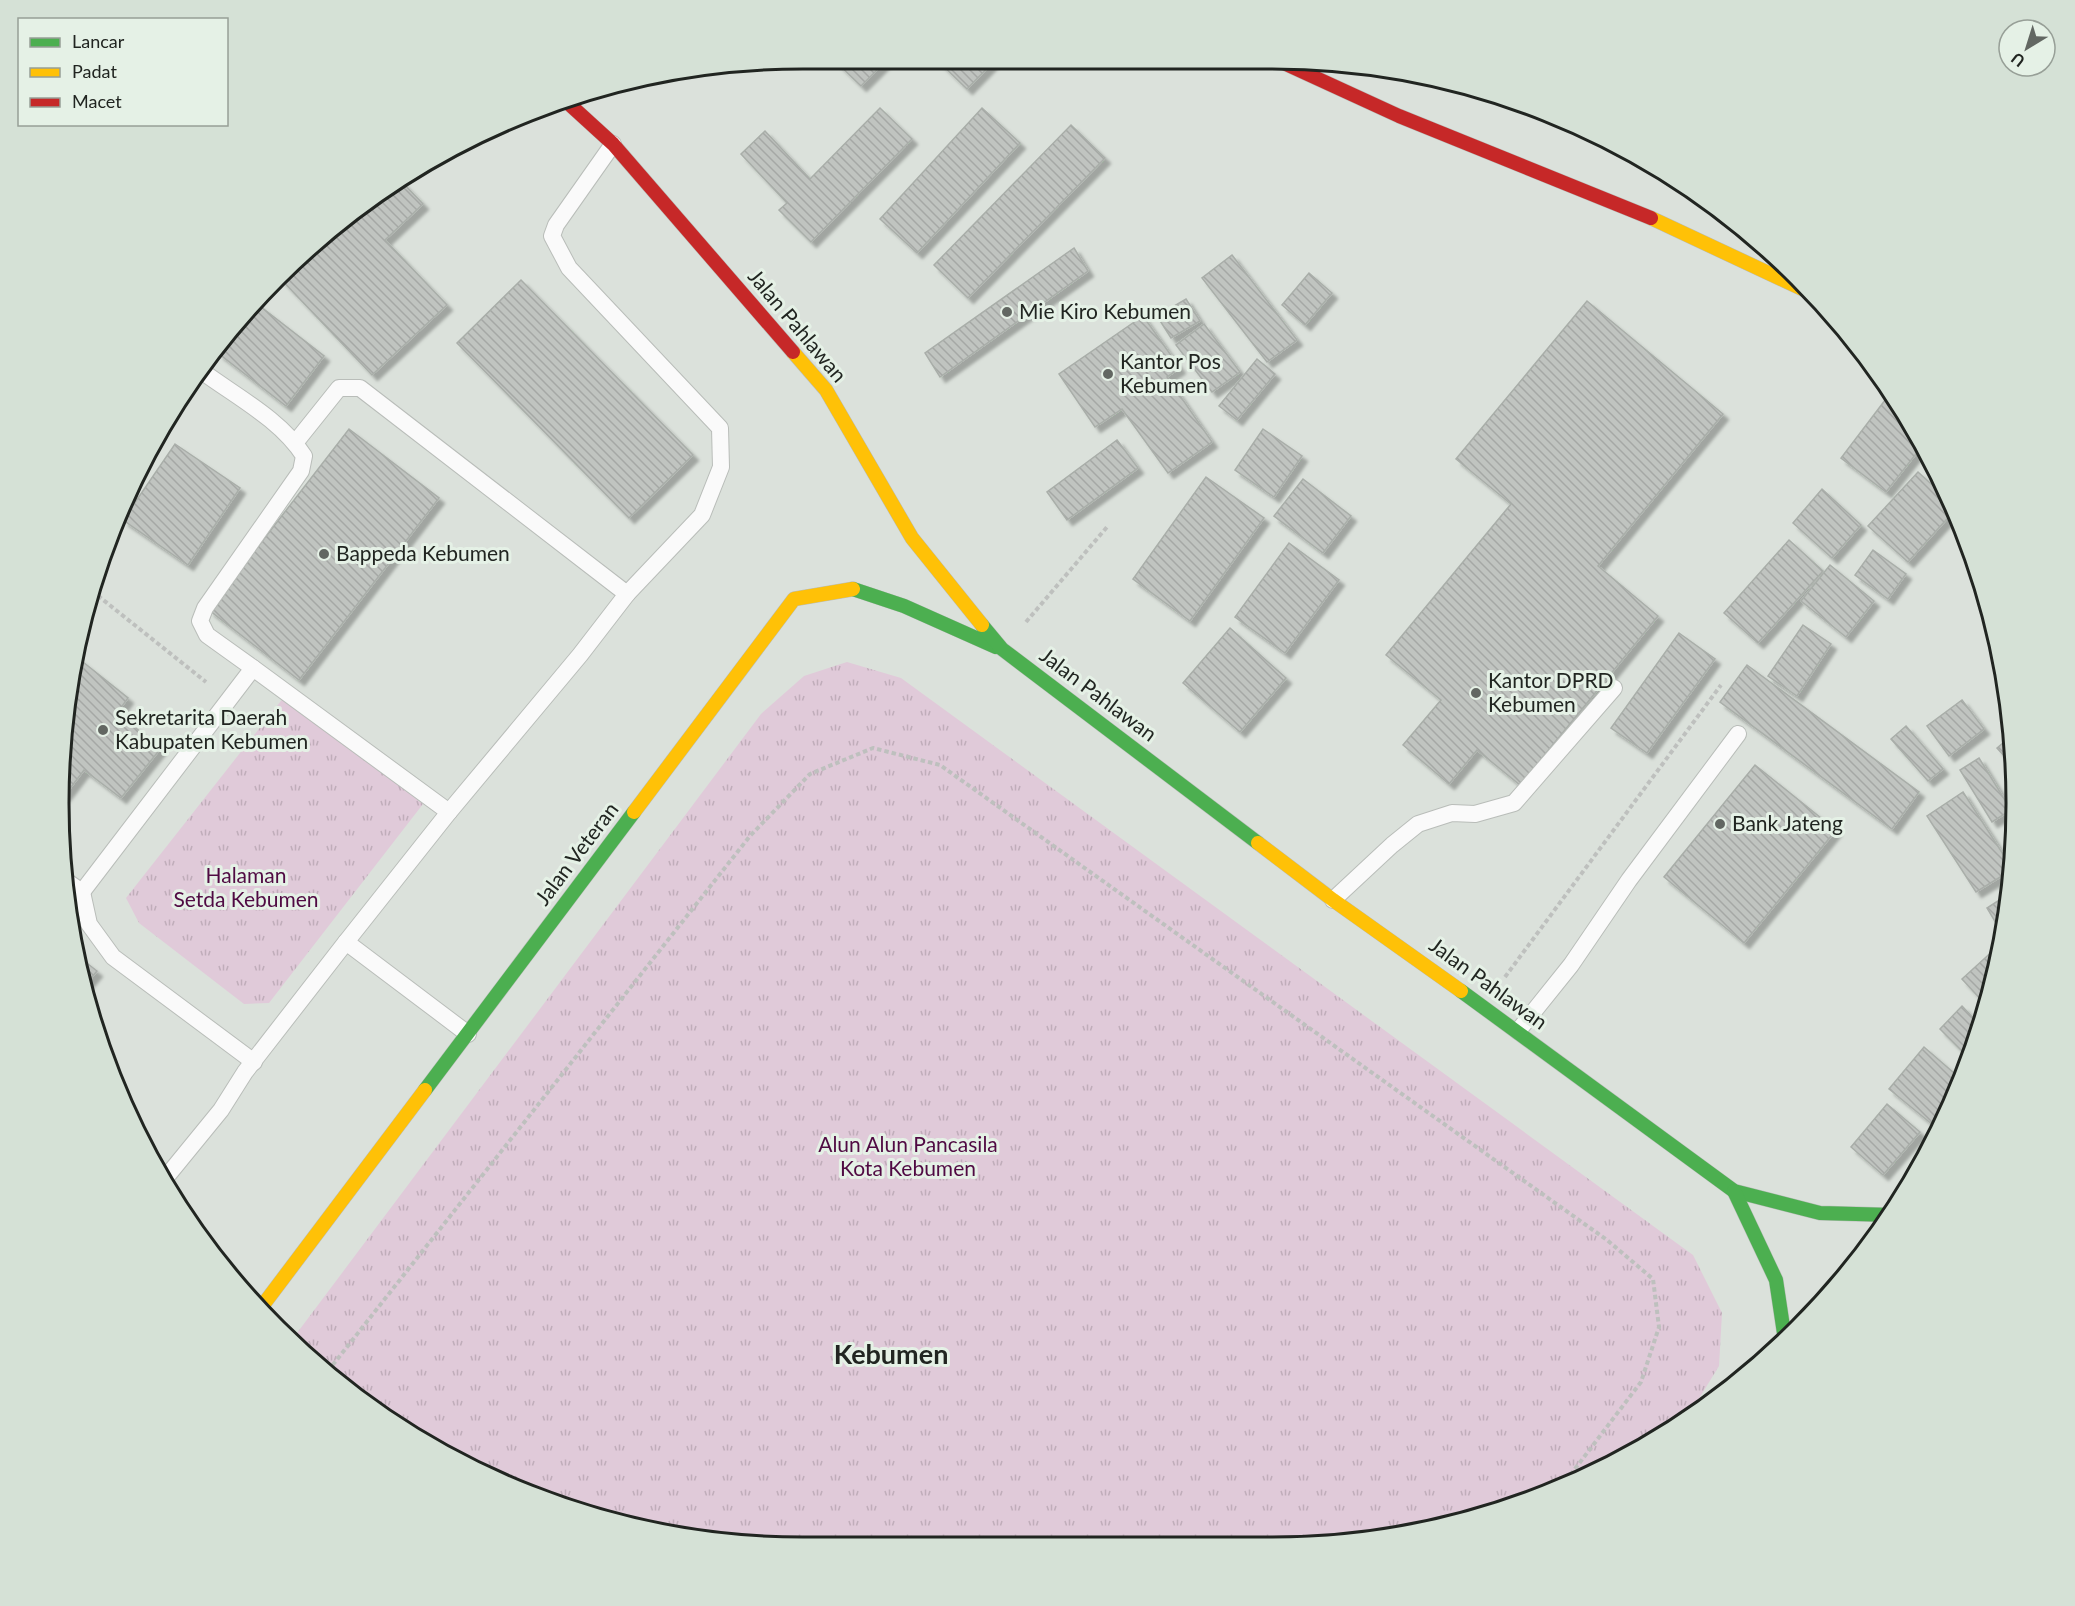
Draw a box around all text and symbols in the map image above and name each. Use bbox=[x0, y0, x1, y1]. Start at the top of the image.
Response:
legend bbox=[18, 18, 228, 126]
north arrow bbox=[1997, 18, 2057, 78]
text: Lancar bbox=[72, 30, 125, 52]
text: U bbox=[2007, 49, 2028, 71]
text: Padat bbox=[72, 60, 117, 82]
text: Macet bbox=[72, 90, 122, 112]
street label: Jalan Pahlawan bbox=[744, 264, 853, 387]
place label: Mie Kiro Kebumen bbox=[1019, 298, 1191, 323]
marker: Mie Kiro Kebumen bbox=[1000, 305, 1014, 319]
place label: Kantor Pos Kebumen bbox=[1120, 348, 1221, 397]
marker: Kantor Pos Kebumen bbox=[1101, 367, 1115, 381]
place label: Bappeda Kebumen bbox=[336, 540, 510, 565]
marker: Bappeda Kebumen bbox=[317, 547, 331, 561]
street label: Jalan Pahlawan bbox=[1036, 642, 1162, 746]
place label: Kantor DPRD Kebumen bbox=[1488, 667, 1614, 716]
marker: Kantor DPRD Kebumen bbox=[1469, 686, 1483, 700]
place label: Sekretarita Daerah Kabupaten Kebumen bbox=[115, 704, 308, 753]
marker: Sekretarita Daerah Kabupaten Kebumen bbox=[96, 723, 110, 737]
street label: Jalan Veteran bbox=[529, 797, 623, 910]
place label: Bank Jateng bbox=[1732, 810, 1843, 835]
marker: Bank Jateng bbox=[1713, 817, 1727, 831]
park label: Halaman Setda Kebumen bbox=[173, 862, 319, 911]
street label: Jalan Pahlawan bbox=[1425, 932, 1553, 1034]
park label: Alun Alun Pancasila Kota Kebumen bbox=[818, 1131, 998, 1180]
district label: Kebumen bbox=[834, 1337, 948, 1370]

